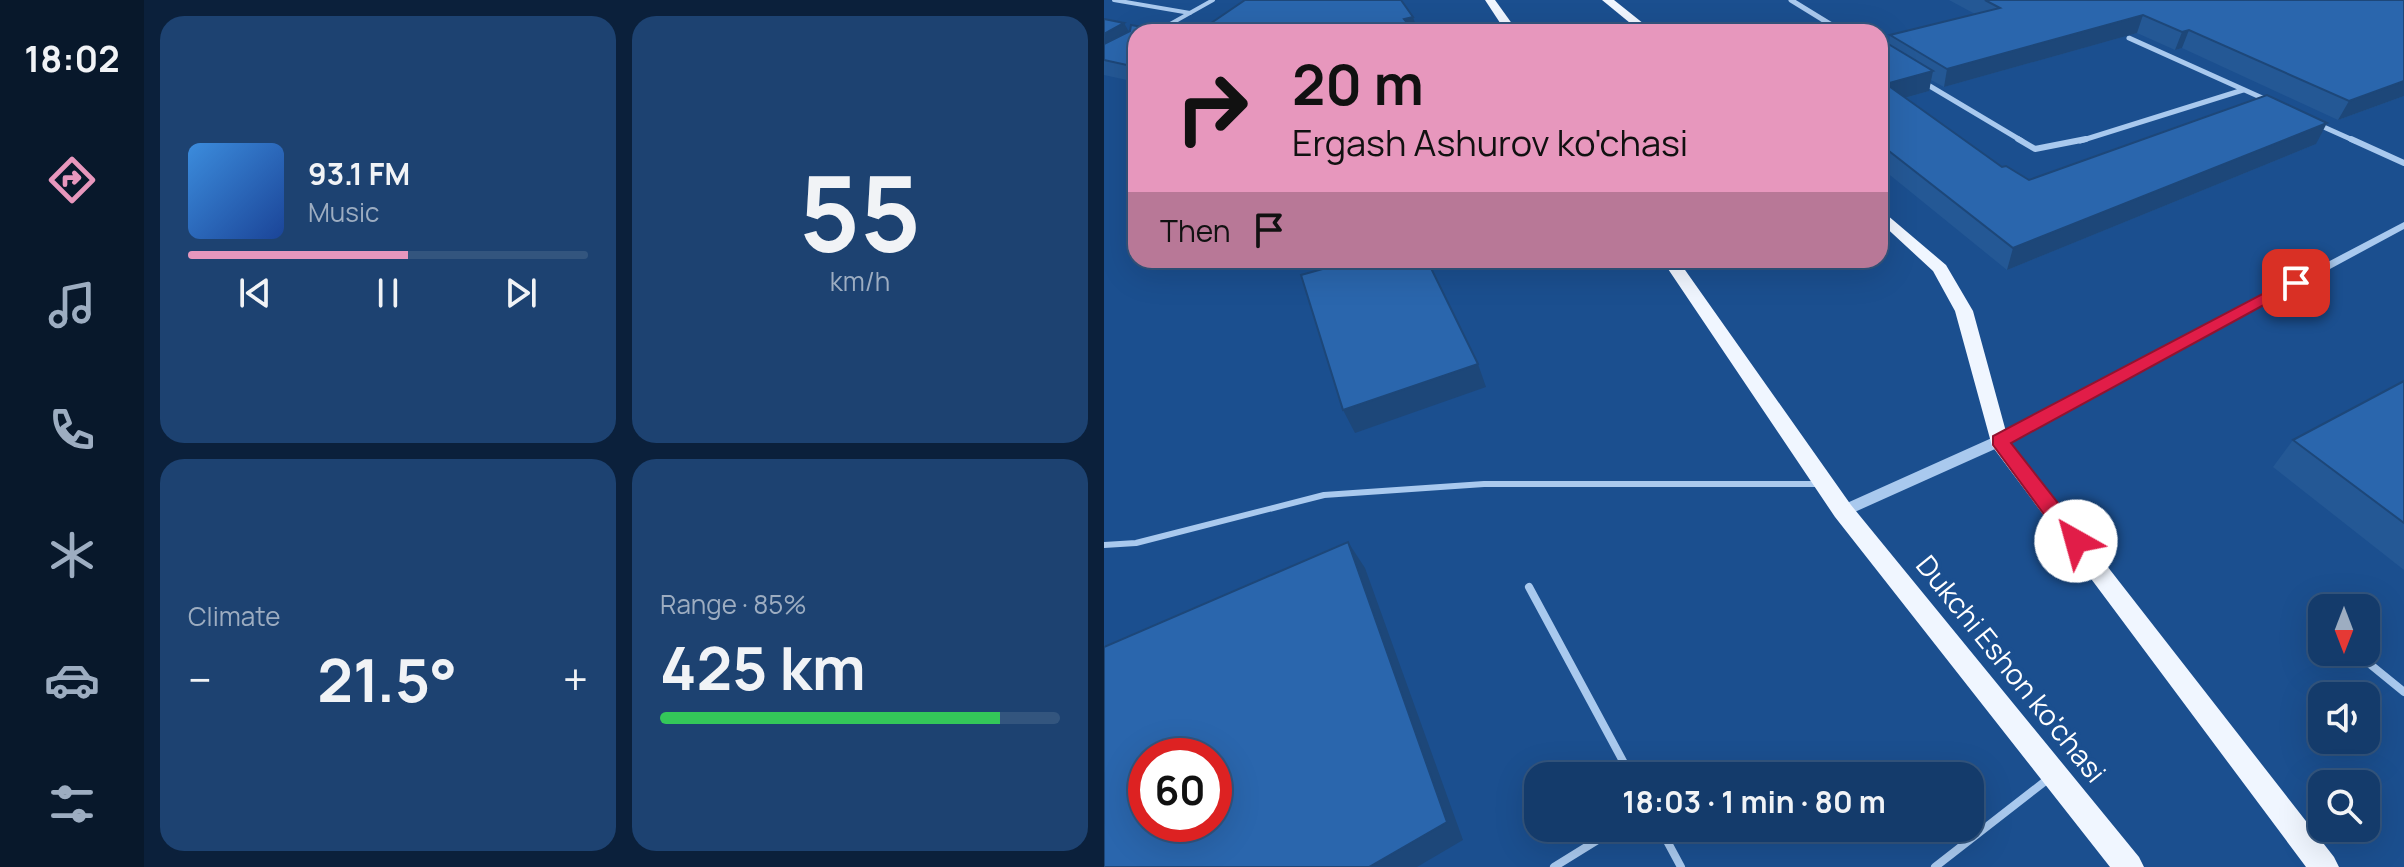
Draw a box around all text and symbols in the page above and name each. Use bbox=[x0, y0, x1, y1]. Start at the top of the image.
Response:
text: 18:02 bbox=[24, 34, 120, 83]
text: 20 m bbox=[1292, 45, 1424, 122]
icon: right bbox=[1160, 56, 1264, 160]
text: Ergash Ashurov ko'chasi bbox=[1292, 118, 1688, 167]
text: 55 bbox=[799, 140, 921, 282]
icon: directions bbox=[44, 152, 100, 208]
text: 93.1 FM bbox=[308, 153, 410, 194]
text: Music bbox=[308, 194, 379, 230]
icon: arrive bbox=[1247, 208, 1291, 252]
text: Then bbox=[1160, 210, 1231, 251]
pin bbox=[2262, 249, 2330, 317]
icon: arrive bbox=[2274, 261, 2318, 305]
text: km/h bbox=[830, 263, 890, 299]
icon: previous bbox=[233, 271, 277, 315]
icon: pause bbox=[366, 271, 410, 315]
icon: next bbox=[499, 271, 543, 315]
icon: music bbox=[44, 277, 100, 333]
icon: phone bbox=[44, 402, 100, 458]
position arrow bbox=[2034, 499, 2118, 583]
icon: climate bbox=[44, 527, 100, 583]
street label: Dukchi Eshon ko'chasi bbox=[1908, 547, 2115, 790]
text: Range · 85% bbox=[660, 586, 807, 622]
north arrow bbox=[2308, 594, 2380, 666]
map controls bbox=[2308, 594, 2380, 842]
text: Climate bbox=[188, 598, 280, 634]
text: 425 km bbox=[660, 626, 866, 708]
text: 21.5° bbox=[317, 638, 457, 720]
text: − bbox=[188, 649, 212, 709]
text: + bbox=[563, 649, 588, 709]
icon: car bbox=[44, 652, 100, 708]
button: sound bbox=[2308, 682, 2380, 754]
speed limit sign: 60 bbox=[1128, 738, 1232, 842]
button: search bbox=[2308, 770, 2380, 842]
icon: filters bbox=[44, 776, 100, 832]
text: 18:03 · 1 min · 80 m bbox=[1622, 781, 1886, 822]

